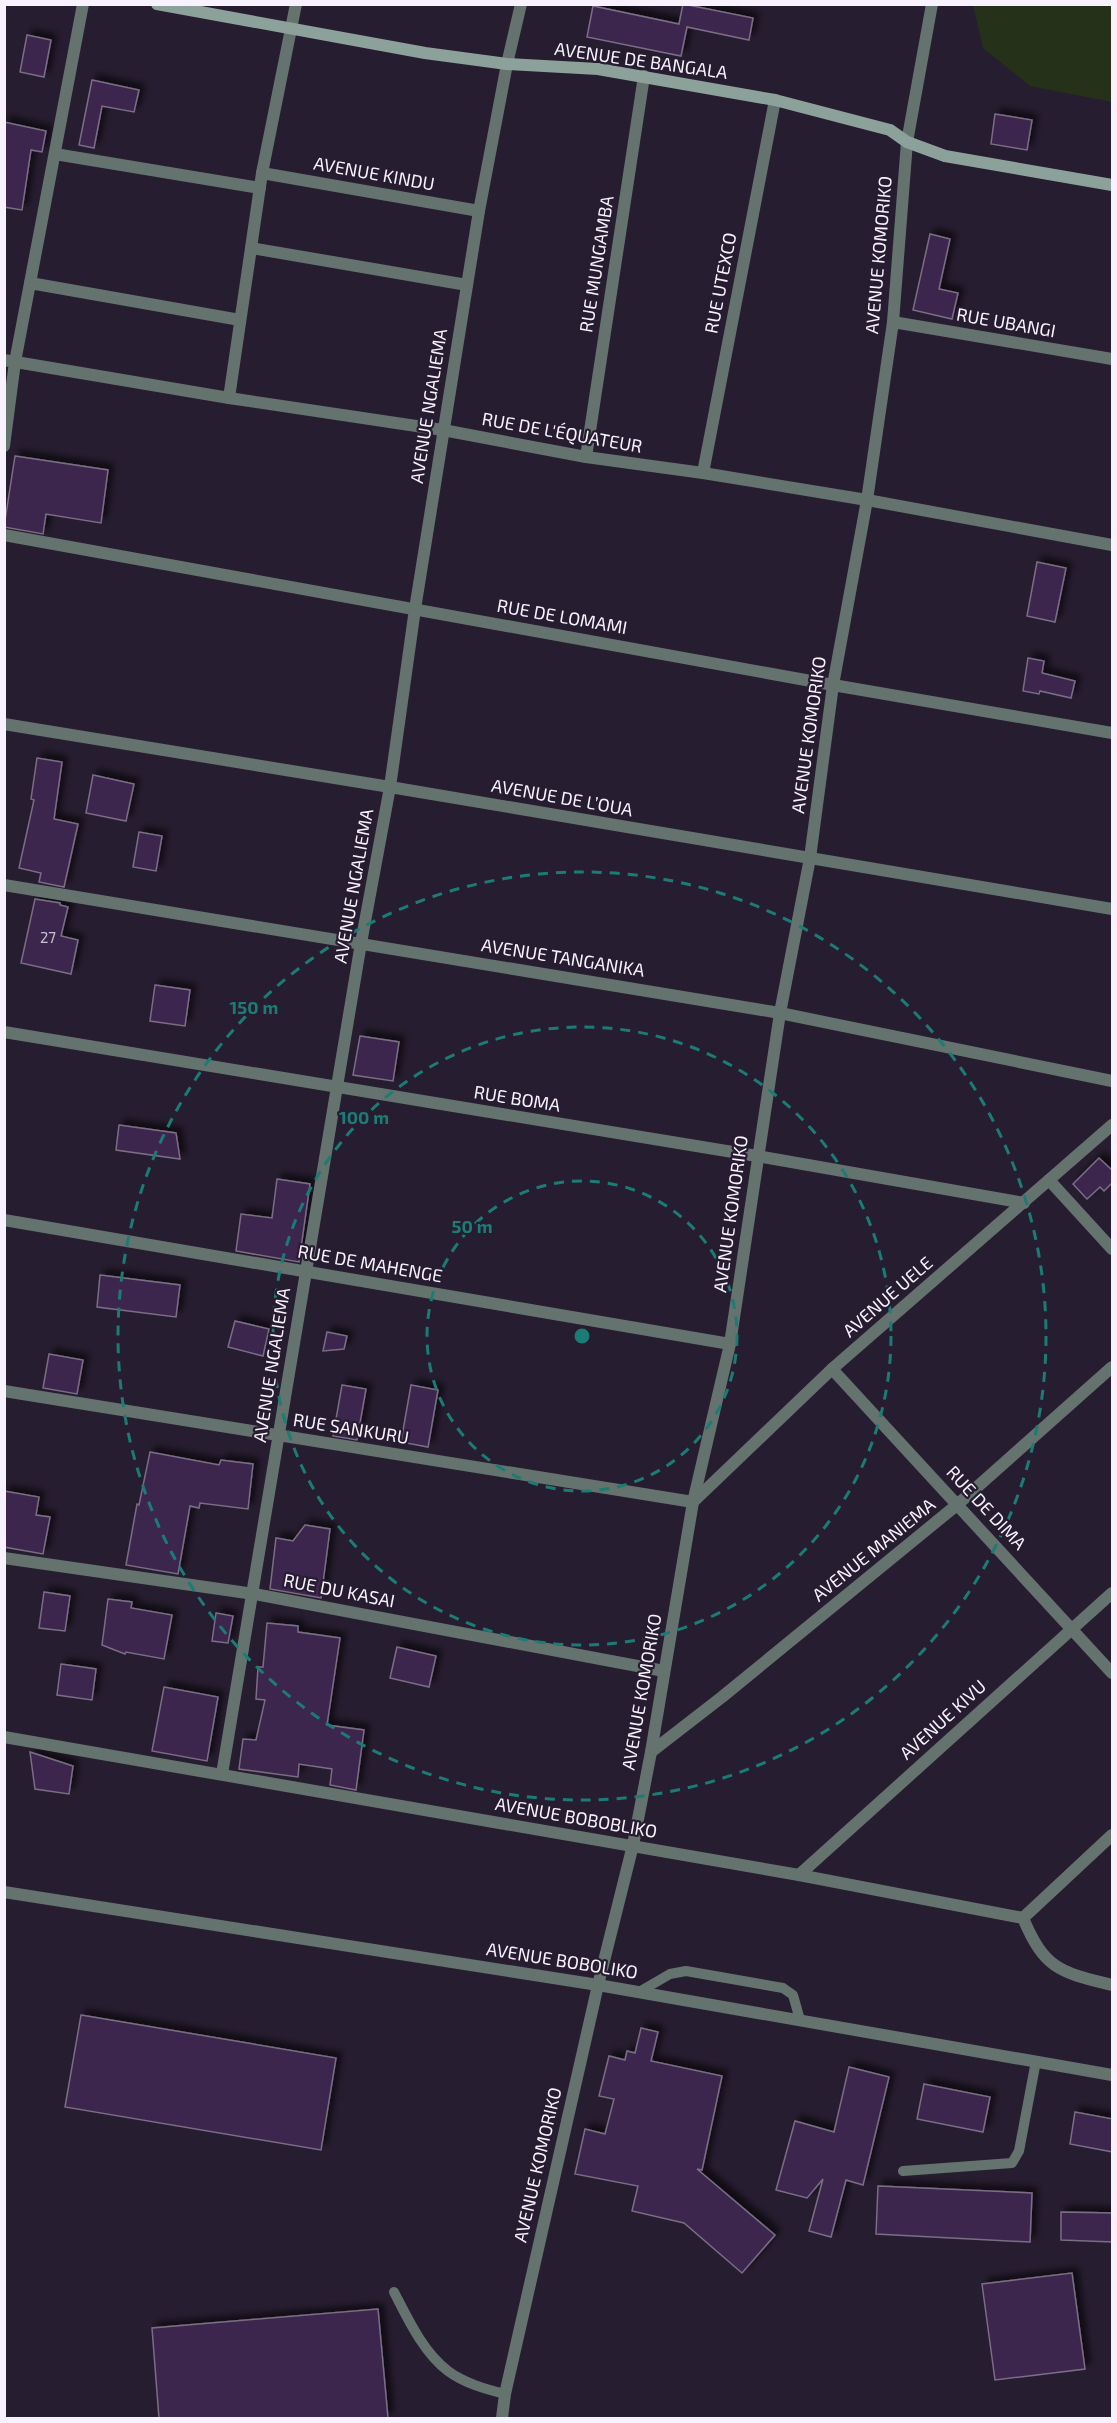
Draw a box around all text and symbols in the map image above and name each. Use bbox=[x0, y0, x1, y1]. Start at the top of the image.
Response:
street label: AVENUE DE BANGALA bbox=[553, 37, 730, 83]
street label: AVENUE KINDU bbox=[312, 152, 436, 194]
street label: AVENUE KOMORIKO bbox=[860, 175, 896, 335]
street label: RUE MUNGAMBA bbox=[574, 193, 618, 334]
street label: RUE UTEXCO bbox=[699, 230, 741, 335]
street label: RUE UBANGI bbox=[955, 302, 1057, 342]
street label: AVENUE NGALIEMA bbox=[405, 326, 451, 485]
street label: RUE DE L'ÉQUATEUR bbox=[480, 407, 644, 457]
street label: RUE DE LOMAMI bbox=[495, 594, 629, 638]
street label: AVENUE KOMORIKO bbox=[786, 655, 830, 815]
street label: AVENUE DE L’OUA bbox=[490, 774, 635, 820]
street label: AVENUE NGALIEMA bbox=[329, 806, 378, 965]
house number: 27 bbox=[40, 928, 56, 946]
street label: AVENUE TANGANIKA bbox=[480, 933, 647, 981]
text: 150 m bbox=[230, 996, 278, 1018]
street label: RUE BOMA bbox=[472, 1080, 563, 1116]
text: 100 m bbox=[339, 1106, 389, 1128]
street label: AVENUE KOMORIKO bbox=[708, 1134, 752, 1294]
text: 50 m bbox=[451, 1215, 493, 1237]
street label: RUE DE MAHENGE bbox=[296, 1239, 444, 1287]
street label: AVENUE UELE bbox=[838, 1251, 937, 1341]
street label: AVENUE NGALIEMA bbox=[248, 1285, 294, 1444]
centre of rings bbox=[572, 1326, 592, 1346]
street label: RUE SANKURU bbox=[292, 1408, 411, 1448]
street label: RUE DE DIMA bbox=[942, 1461, 1032, 1554]
street label: AVENUE MANIEMA bbox=[807, 1492, 940, 1606]
street label: RUE DU KASAI bbox=[282, 1568, 397, 1612]
street label: AVENUE KOMORIKO bbox=[616, 1612, 666, 1772]
street label: AVENUE KIVU bbox=[895, 1675, 990, 1764]
street label: AVENUE BOBOBLIKO bbox=[493, 1792, 659, 1842]
street label: AVENUE BOBOLIKO bbox=[485, 1937, 639, 1983]
street label: AVENUE KOMORIKO bbox=[508, 2085, 566, 2244]

